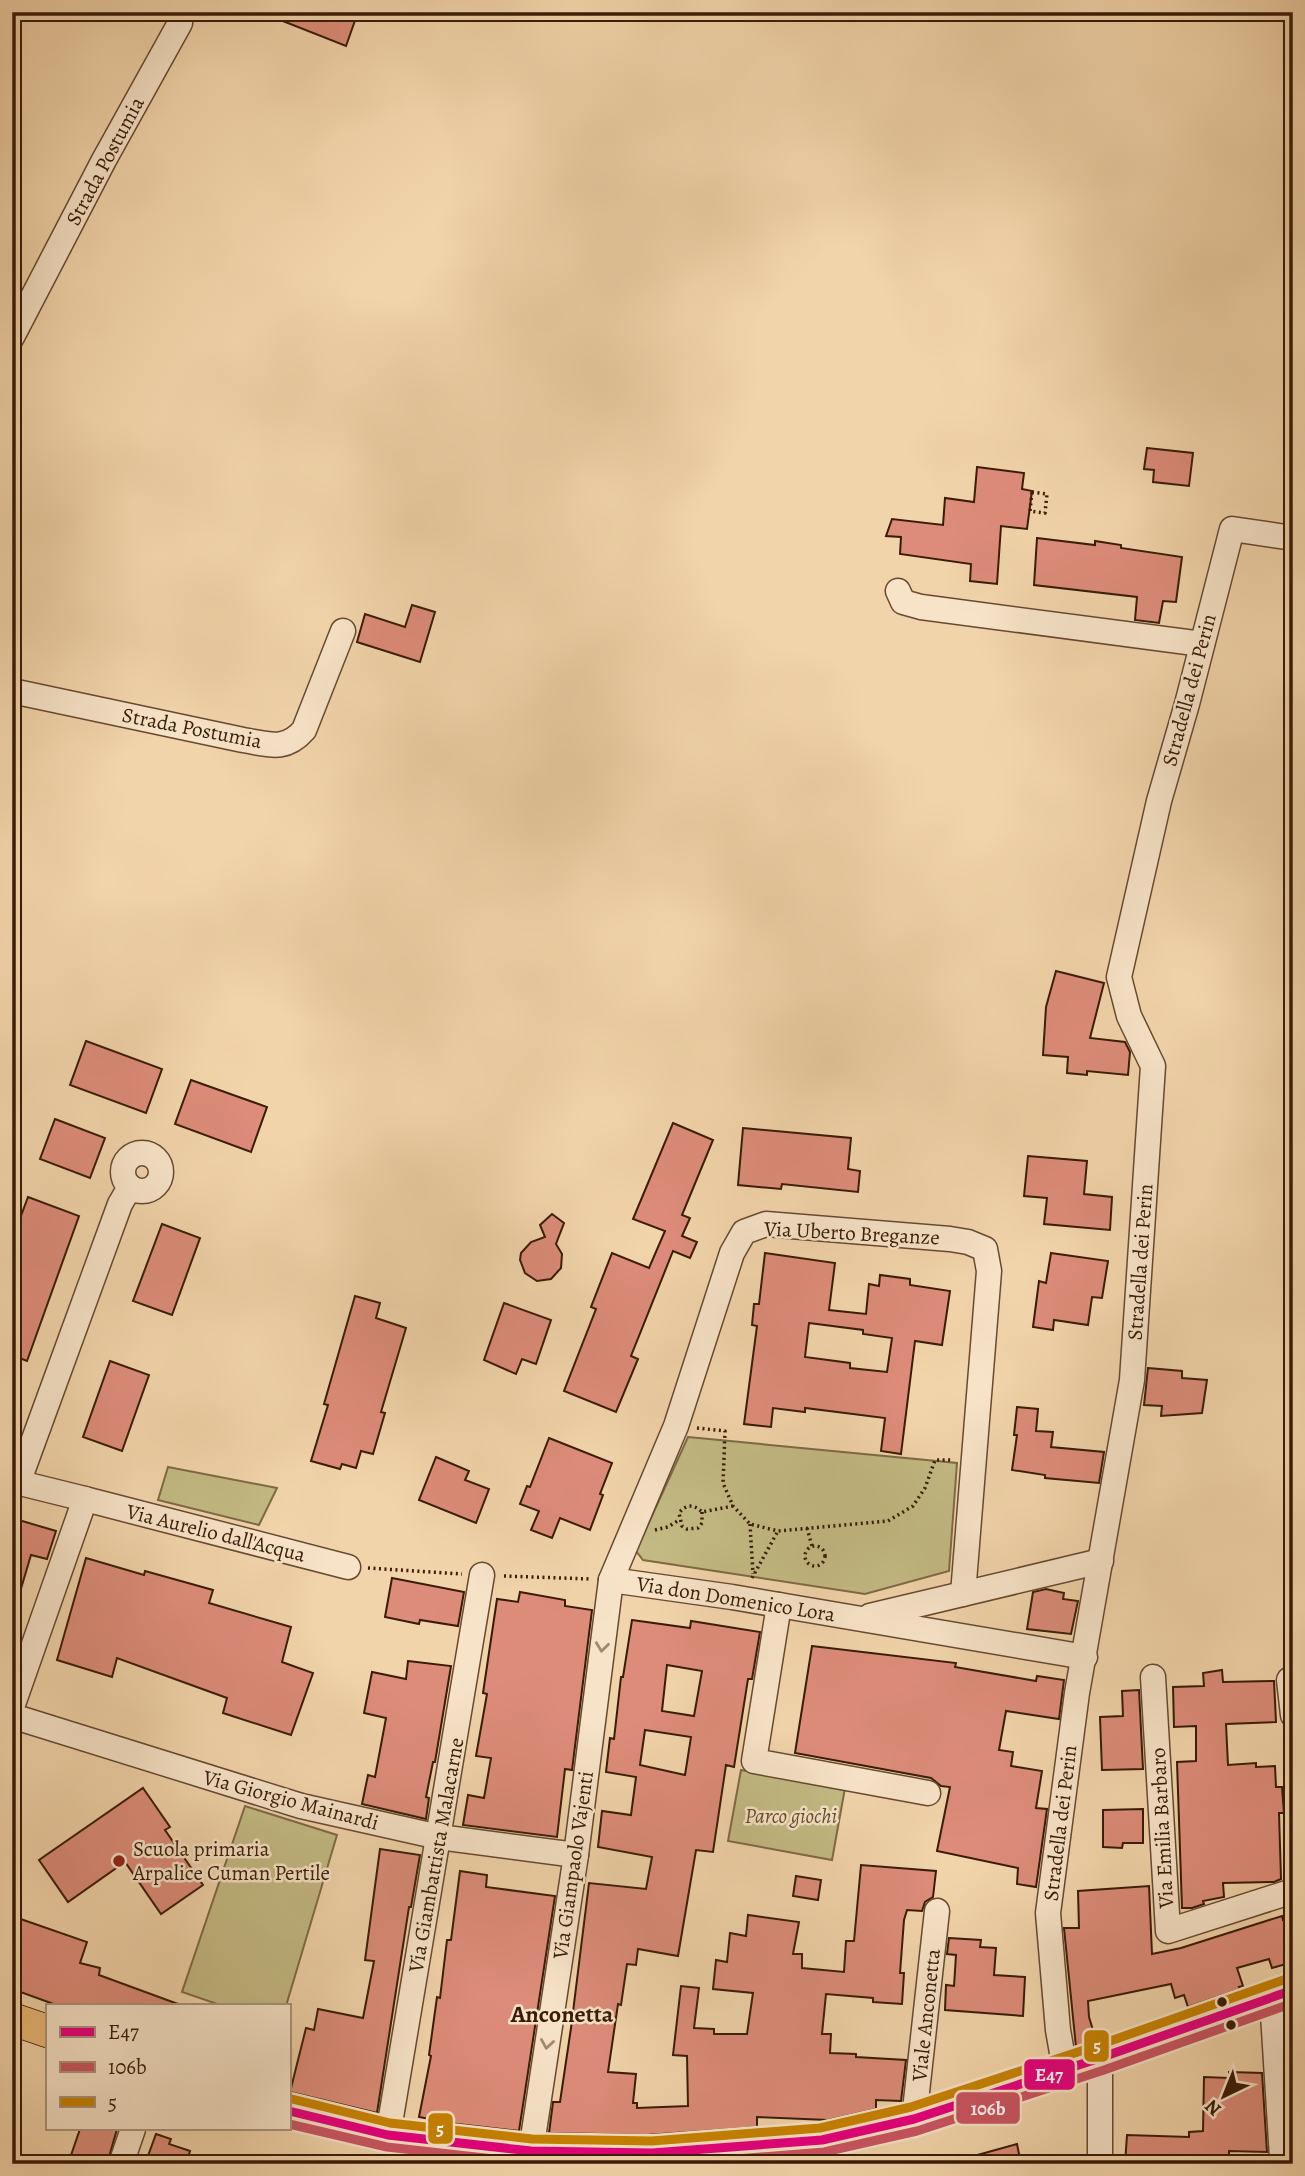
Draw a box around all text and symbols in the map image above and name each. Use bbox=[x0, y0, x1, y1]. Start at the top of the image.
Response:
street label: Strada Postumia bbox=[59, 92, 151, 230]
street label: Stradella dei Perin bbox=[1155, 611, 1223, 769]
street label: Strada Postumia bbox=[120, 701, 265, 755]
street label: Stradella dei Perin bbox=[1121, 1183, 1159, 1341]
street label: Via Uberto Breganze bbox=[762, 1214, 941, 1252]
street label: Via Aurelio dall'Acqua bbox=[123, 1497, 309, 1569]
street label: Via don Domenico Lora bbox=[634, 1569, 838, 1629]
one-way arrow bbox=[595, 1641, 610, 1653]
street label: Via Giambattista Malacarne bbox=[401, 1735, 470, 1976]
street label: Stradella dei Perin bbox=[1037, 1743, 1083, 1903]
street label: Via Emilia Barbaro bbox=[1144, 1747, 1180, 1910]
street label: Via Giorgio Mainardi bbox=[199, 1763, 382, 1837]
street label: Via Giampaolo Vajenti bbox=[546, 1769, 600, 1962]
park label: Parco giochi bbox=[745, 1802, 837, 1830]
place label: Scuola primaria Arpalice Cuman Pertile bbox=[132, 1835, 330, 1887]
marker: Scuola primaria Arpalice Cuman Pertile bbox=[111, 1853, 127, 1869]
street label: Viale Anconetta bbox=[905, 1947, 947, 2084]
unlabelled marker bbox=[1215, 1995, 1229, 2009]
district label: Anconetta bbox=[510, 1998, 614, 2030]
legend bbox=[46, 2004, 290, 2130]
text: E47 bbox=[108, 2018, 139, 2046]
unlabelled marker bbox=[1224, 2018, 1238, 2032]
line badge: 5 bbox=[1083, 2029, 1110, 2063]
text: 5 bbox=[1093, 2033, 1101, 2059]
one-way arrow bbox=[540, 2038, 555, 2049]
text: 106b bbox=[108, 2053, 147, 2081]
line badge: E47 bbox=[1023, 2058, 1076, 2091]
north arrow bbox=[1190, 2060, 1260, 2130]
text: E47 bbox=[1035, 2062, 1064, 2088]
text: 5 bbox=[108, 2089, 117, 2117]
line badge: 106b bbox=[955, 2091, 1021, 2125]
text: N bbox=[1199, 2093, 1227, 2122]
text: 106b bbox=[971, 2096, 1006, 2122]
line badge: 5 bbox=[427, 2112, 454, 2145]
text: 5 bbox=[436, 2116, 444, 2142]

